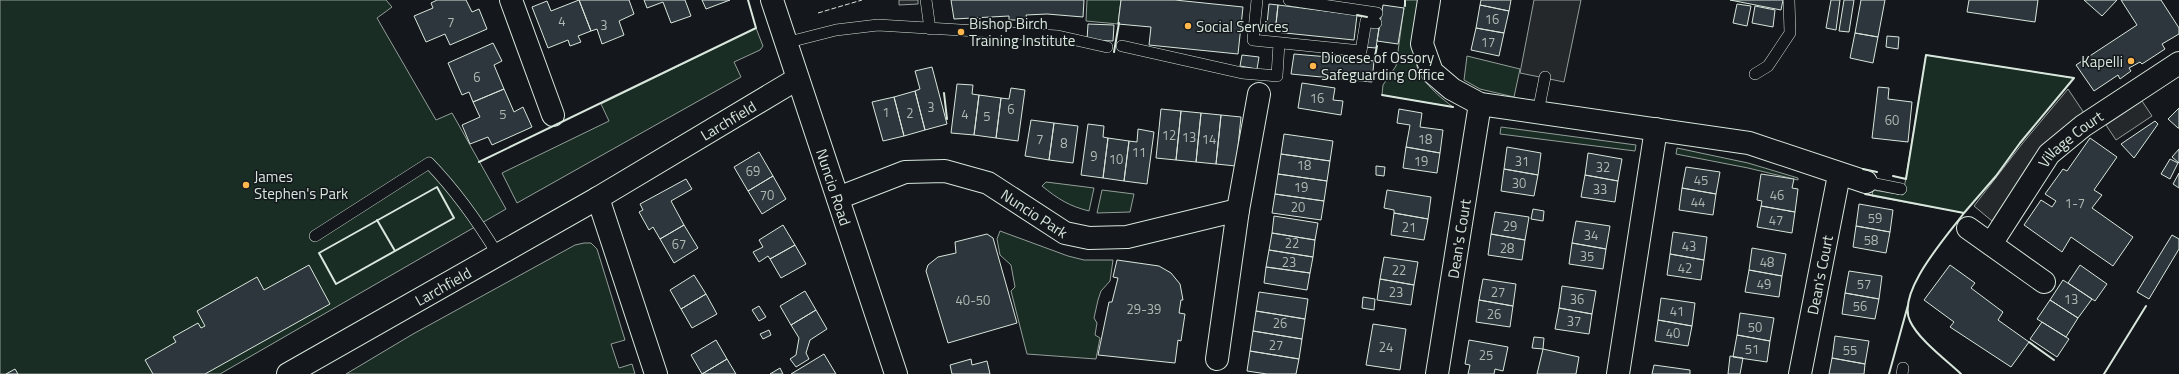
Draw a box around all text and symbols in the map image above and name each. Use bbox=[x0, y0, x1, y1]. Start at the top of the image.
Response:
house number: 16 bbox=[1485, 9, 1499, 29]
house number: 4 bbox=[558, 11, 566, 31]
house number: 7 bbox=[447, 12, 455, 32]
place label: Bishop Birch Training Institute bbox=[969, 12, 1075, 52]
house number: 3 bbox=[600, 15, 608, 35]
place label: Social Services bbox=[1196, 15, 1289, 38]
marker: Social Services bbox=[1183, 21, 1193, 31]
marker: Bishop Birch Training Institute bbox=[956, 27, 966, 37]
house number: 17 bbox=[1481, 32, 1495, 52]
place label: Diocese of Ossory Safeguarding Office bbox=[1321, 46, 1445, 86]
place label: Kapelli bbox=[2081, 50, 2123, 73]
marker: Kapelli bbox=[2126, 56, 2136, 66]
marker: Diocese of Ossory Safeguarding Office bbox=[1308, 61, 1318, 71]
house number: 6 bbox=[473, 67, 481, 87]
house number: 16 bbox=[1310, 88, 1324, 108]
street label: Larchfield bbox=[696, 95, 760, 146]
house number: 3 bbox=[927, 97, 935, 117]
house number: 6 bbox=[1007, 99, 1015, 119]
house number: 1 bbox=[882, 102, 890, 122]
house number: 2 bbox=[906, 103, 914, 123]
house number: 5 bbox=[499, 104, 507, 124]
house number: 4 bbox=[961, 104, 969, 124]
street label: Village Court bbox=[2032, 104, 2108, 172]
house number: 5 bbox=[983, 106, 991, 126]
house number: 60 bbox=[1885, 110, 1899, 130]
house number: 12 bbox=[1162, 125, 1176, 145]
house number: 13 bbox=[1182, 127, 1196, 147]
house number: 7 bbox=[1036, 129, 1044, 149]
house number: 14 bbox=[1202, 129, 1216, 149]
house number: 18 bbox=[1418, 129, 1432, 149]
house number: 8 bbox=[1060, 133, 1068, 153]
house number: 11 bbox=[1132, 142, 1146, 162]
street label: Nuncio Road bbox=[811, 146, 857, 228]
house number: 9 bbox=[1090, 146, 1098, 166]
house number: 10 bbox=[1109, 149, 1123, 169]
house number: 19 bbox=[1414, 151, 1428, 171]
house number: 31 bbox=[1515, 151, 1529, 171]
house number: 18 bbox=[1297, 155, 1311, 175]
house number: 32 bbox=[1596, 157, 1610, 177]
house number: 69 bbox=[746, 161, 760, 181]
place label: James Stephen's Park bbox=[254, 165, 348, 205]
house number: 45 bbox=[1694, 170, 1708, 190]
house number: 30 bbox=[1512, 173, 1526, 193]
house number: 19 bbox=[1294, 177, 1308, 197]
house number: 33 bbox=[1593, 179, 1607, 199]
marker: James Stephen's Park bbox=[241, 180, 251, 190]
street label: Nuncio Park bbox=[996, 183, 1073, 244]
house number: 70 bbox=[760, 185, 774, 205]
house number: 46 bbox=[1770, 185, 1784, 205]
house number: 44 bbox=[1691, 192, 1705, 212]
house number: 1-7 bbox=[2065, 193, 2085, 213]
street label: Dean's Court bbox=[1441, 196, 1476, 280]
house number: 20 bbox=[1291, 197, 1305, 217]
house number: 59 bbox=[1868, 208, 1882, 228]
house number: 47 bbox=[1769, 210, 1783, 230]
house number: 29 bbox=[1503, 216, 1517, 236]
house number: 21 bbox=[1402, 217, 1416, 237]
house number: 34 bbox=[1584, 225, 1598, 245]
house number: 58 bbox=[1864, 230, 1878, 250]
house number: 22 bbox=[1285, 233, 1299, 253]
street label: Dean's Court bbox=[1800, 233, 1839, 317]
house number: 67 bbox=[672, 234, 686, 254]
house number: 43 bbox=[1682, 236, 1696, 256]
house number: 28 bbox=[1500, 238, 1514, 258]
house number: 35 bbox=[1580, 246, 1594, 266]
house number: 23 bbox=[1282, 252, 1296, 272]
house number: 48 bbox=[1760, 252, 1774, 272]
house number: 42 bbox=[1678, 258, 1692, 278]
house number: 22 bbox=[1392, 260, 1406, 280]
street label: Larchfield bbox=[410, 261, 475, 311]
house number: 49 bbox=[1757, 274, 1771, 294]
house number: 57 bbox=[1857, 274, 1871, 294]
house number: 23 bbox=[1389, 282, 1403, 302]
house number: 27 bbox=[1491, 282, 1505, 302]
house number: 36 bbox=[1570, 289, 1584, 309]
house number: 13 bbox=[2064, 289, 2078, 309]
house number: 40-50 bbox=[956, 290, 990, 310]
house number: 56 bbox=[1853, 296, 1867, 316]
house number: 29-39 bbox=[1127, 299, 1161, 319]
house number: 41 bbox=[1670, 301, 1684, 321]
house number: 26 bbox=[1487, 304, 1501, 324]
house number: 37 bbox=[1567, 311, 1581, 331]
house number: 26 bbox=[1273, 313, 1287, 333]
house number: 50 bbox=[1748, 317, 1762, 337]
house number: 40 bbox=[1666, 323, 1680, 343]
house number: 27 bbox=[1269, 335, 1283, 355]
house number: 24 bbox=[1379, 337, 1393, 357]
house number: 51 bbox=[1745, 339, 1759, 359]
house number: 55 bbox=[1843, 340, 1857, 360]
house number: 25 bbox=[1479, 345, 1493, 365]

